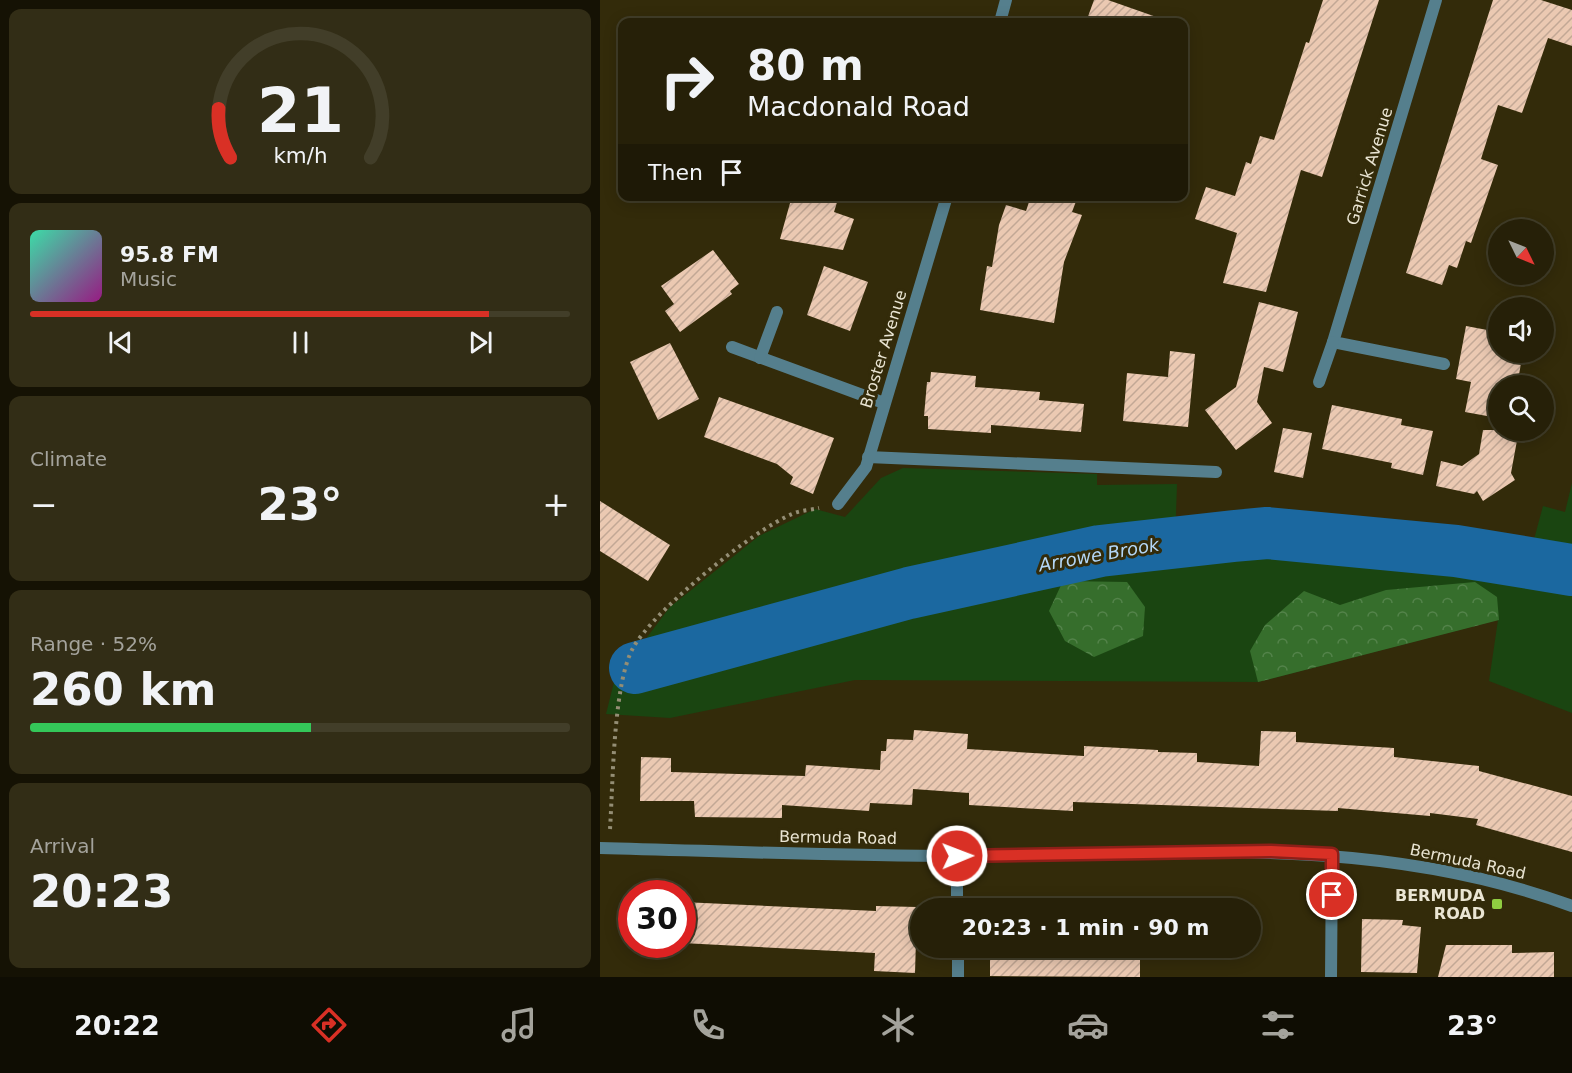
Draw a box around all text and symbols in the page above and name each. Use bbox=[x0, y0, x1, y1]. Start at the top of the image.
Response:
text: 80 m bbox=[747, 41, 864, 90]
icon: right bbox=[648, 42, 726, 120]
text: 21 bbox=[257, 74, 343, 147]
text: Macdonald Road bbox=[747, 91, 970, 122]
street label: Garrick Avenue bbox=[1343, 105, 1396, 227]
text: km/h bbox=[273, 144, 327, 169]
icon: arrive bbox=[715, 156, 748, 189]
text: Then bbox=[648, 160, 703, 185]
north arrow bbox=[1488, 219, 1554, 285]
map controls bbox=[1488, 219, 1554, 441]
text: 95.8 FM bbox=[120, 242, 219, 267]
text: Music bbox=[120, 267, 177, 291]
street label: Broster Avenue bbox=[856, 288, 910, 411]
button: sound bbox=[1488, 297, 1554, 363]
icon: previous bbox=[104, 326, 137, 359]
icon: pause bbox=[284, 326, 317, 359]
icon: next bbox=[464, 326, 497, 359]
button: search bbox=[1488, 375, 1554, 441]
text: Climate bbox=[30, 447, 107, 471]
text: 23° bbox=[257, 478, 343, 531]
text: − bbox=[30, 485, 58, 524]
text: + bbox=[542, 485, 570, 524]
water label: Arrowe Brook bbox=[1036, 533, 1162, 576]
text: Range · 52% bbox=[30, 632, 157, 656]
text: 260 km bbox=[30, 663, 216, 716]
position arrow bbox=[925, 824, 989, 888]
street label: Bermuda Road bbox=[779, 827, 897, 848]
text: Arrival bbox=[30, 834, 95, 858]
street label: Bermuda Road bbox=[1408, 840, 1528, 883]
text: 20:23 bbox=[30, 865, 173, 918]
pin bbox=[1306, 869, 1357, 920]
icon: arrive bbox=[1315, 878, 1348, 911]
speed limit sign: 30 bbox=[618, 880, 696, 958]
place label: BERMUDA ROAD bbox=[1395, 886, 1486, 923]
marker: BERMUDA ROAD bbox=[1490, 897, 1504, 911]
text: 20:23 · 1 min · 90 m bbox=[962, 915, 1209, 940]
icon: directions bbox=[308, 1004, 350, 1046]
icon: music bbox=[498, 1004, 540, 1046]
icon: phone bbox=[687, 1004, 729, 1046]
icon: climate bbox=[877, 1004, 919, 1046]
icon: car bbox=[1067, 1004, 1109, 1046]
icon: filters bbox=[1257, 1004, 1299, 1046]
text: 20:22 bbox=[74, 1010, 160, 1041]
text: 23° bbox=[1447, 1010, 1498, 1041]

